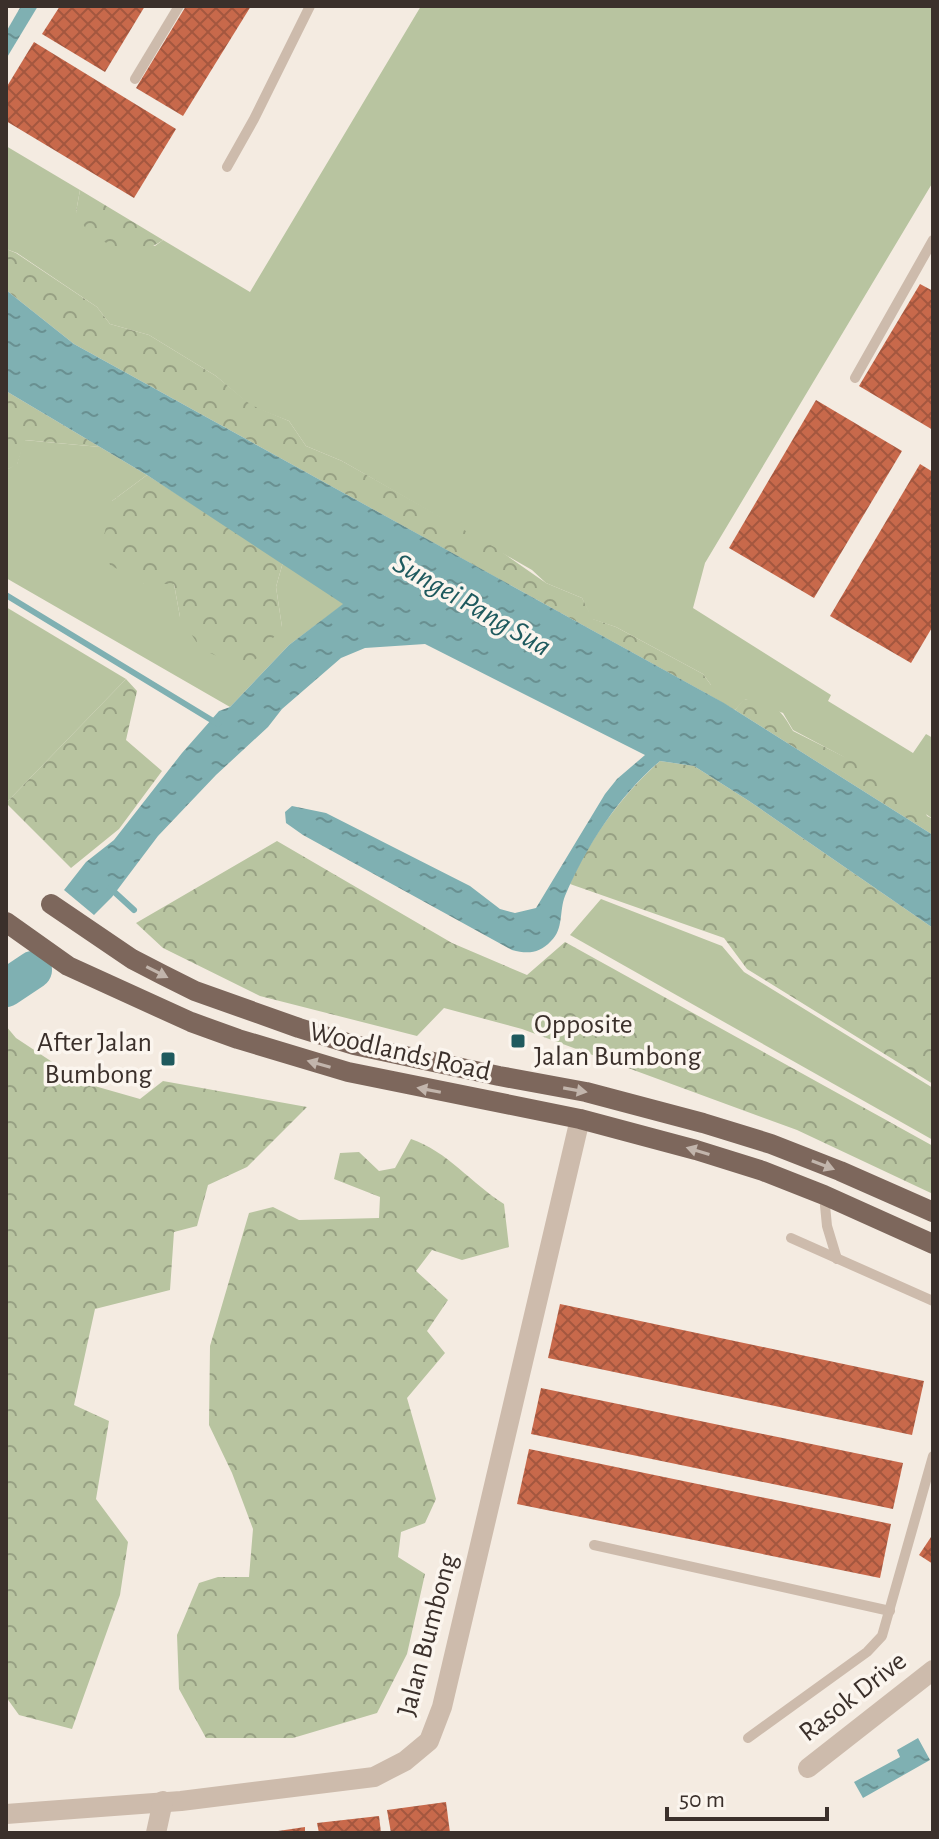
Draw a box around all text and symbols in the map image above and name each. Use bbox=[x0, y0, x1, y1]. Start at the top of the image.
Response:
water label: Sungei Pang Sua bbox=[388, 548, 556, 662]
one-way arrow bbox=[146, 965, 169, 979]
place label: Opposite Jalan Bumbong bbox=[534, 1011, 701, 1071]
street label: Woodlands Road bbox=[307, 1018, 493, 1086]
place label: After Jalan Bumbong bbox=[37, 1029, 152, 1089]
marker: Opposite Jalan Bumbong bbox=[509, 1032, 527, 1050]
marker: After Jalan Bumbong bbox=[159, 1050, 177, 1068]
one-way arrow bbox=[307, 1057, 331, 1070]
one-way arrow bbox=[416, 1083, 441, 1095]
one-way arrow bbox=[562, 1084, 587, 1096]
one-way arrow bbox=[686, 1144, 710, 1157]
one-way arrow bbox=[811, 1159, 835, 1172]
street label: Jalan Bumbong bbox=[393, 1550, 463, 1719]
street label: Rasok Drive bbox=[794, 1647, 912, 1747]
scale bar bbox=[667, 1771, 827, 1821]
text: 50 m bbox=[679, 1788, 725, 1812]

